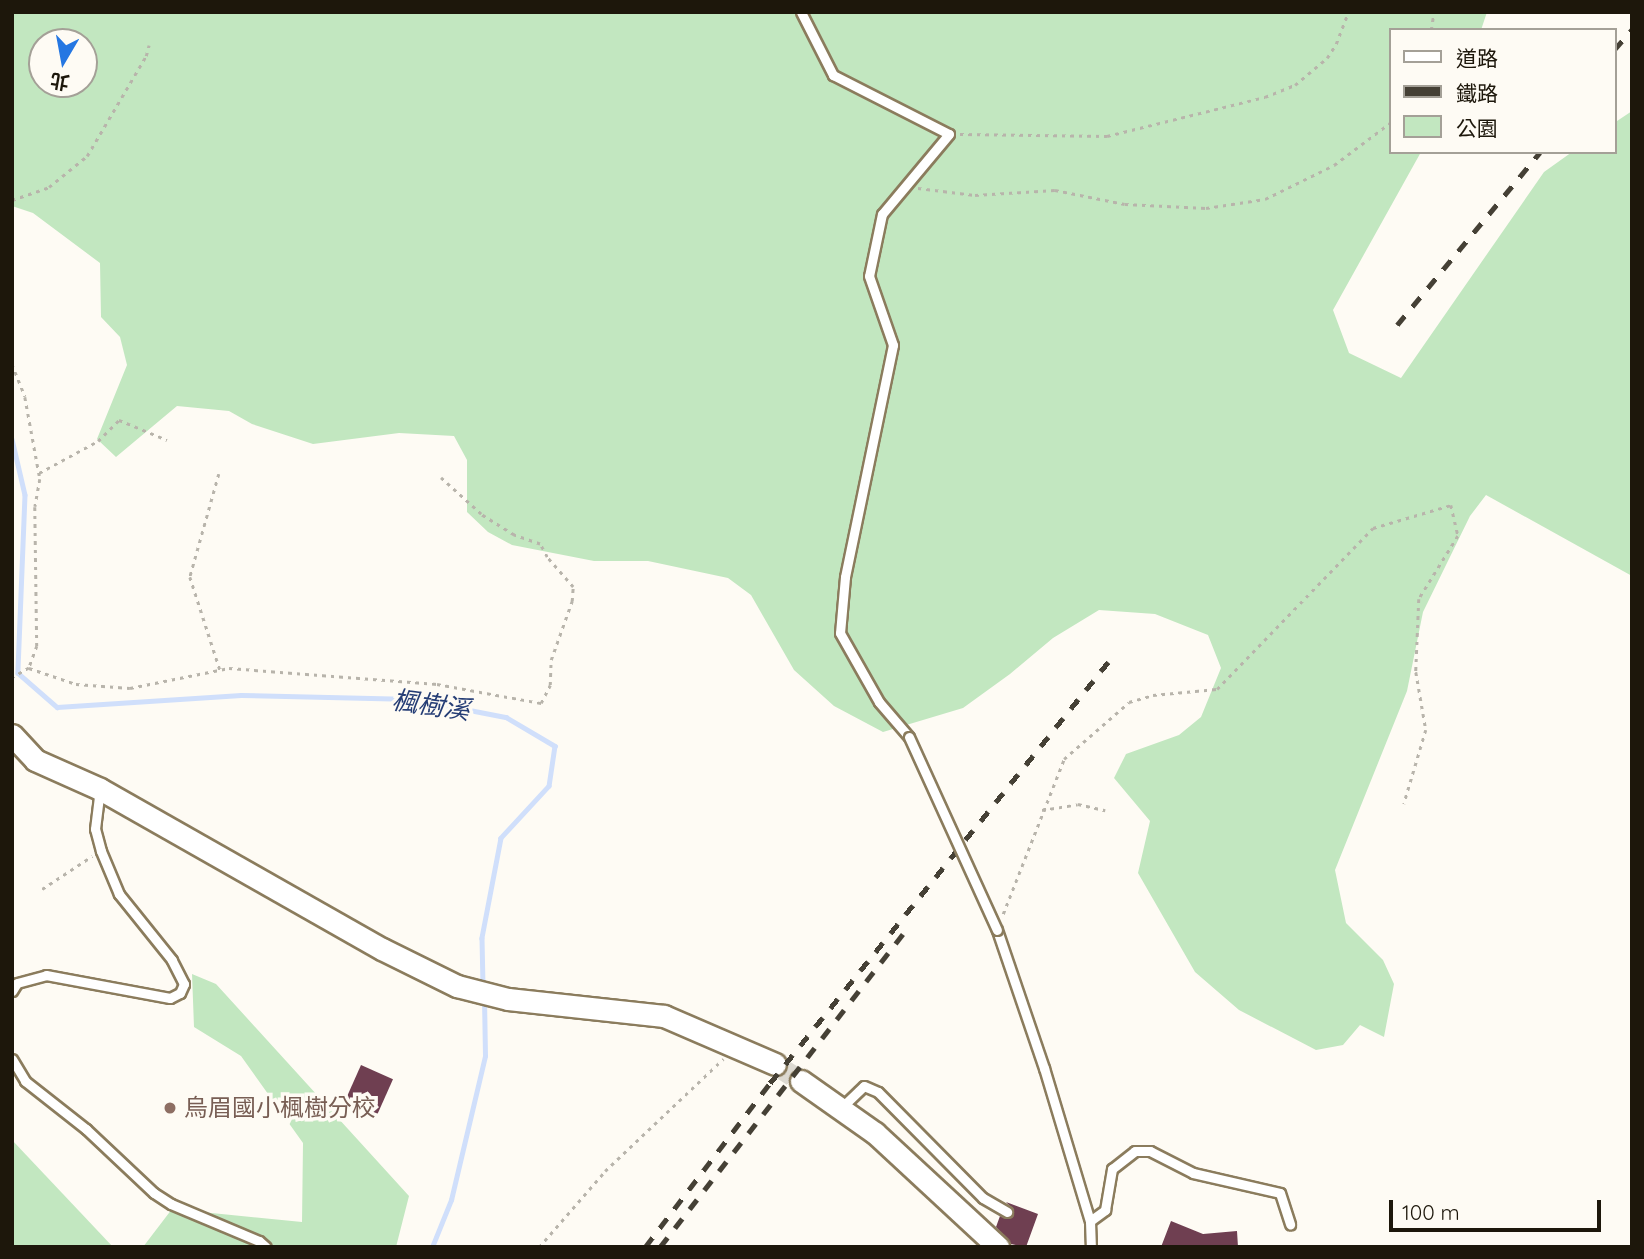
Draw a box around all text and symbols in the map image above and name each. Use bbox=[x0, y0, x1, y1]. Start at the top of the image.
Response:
north arrow bbox=[28, 28, 98, 98]
legend bbox=[1388, 28, 1616, 154]
text: 道路 bbox=[1456, 45, 1498, 71]
text: 北 bbox=[48, 68, 71, 95]
text: 鐵路 bbox=[1456, 80, 1498, 106]
text: 公園 bbox=[1456, 115, 1498, 141]
water label: 楓樹溪 bbox=[390, 684, 472, 726]
place label: 烏眉國小楓樹分校 bbox=[184, 1094, 376, 1122]
marker: 烏眉國小楓樹分校 bbox=[162, 1100, 178, 1116]
scale bar bbox=[1392, 1186, 1604, 1230]
text: 100 m bbox=[1402, 1199, 1460, 1225]

